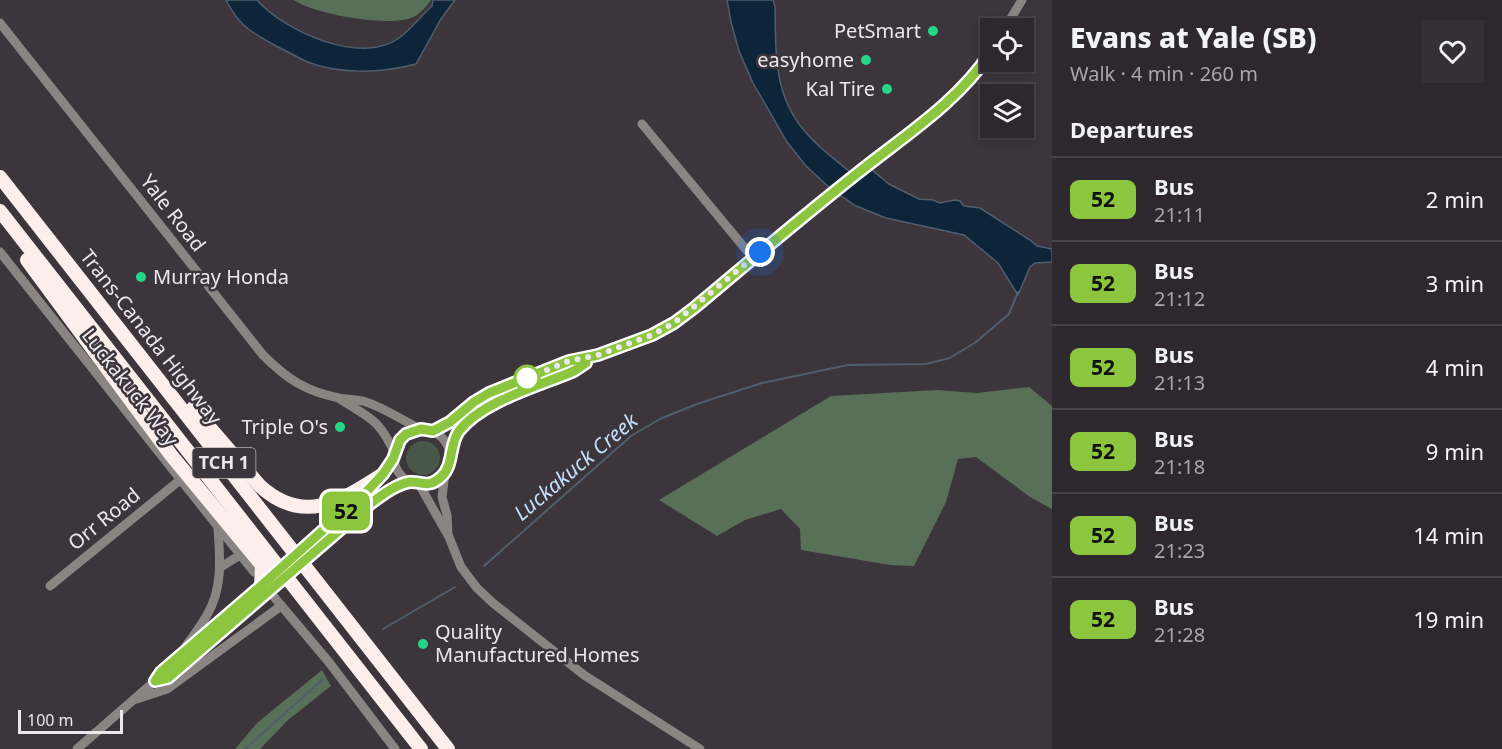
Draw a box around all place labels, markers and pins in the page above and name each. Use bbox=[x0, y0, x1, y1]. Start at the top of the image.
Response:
place label: PetSmart bbox=[834, 17, 921, 44]
marker: PetSmart bbox=[926, 24, 940, 38]
place label: easyhome bbox=[757, 46, 854, 73]
marker: easyhome bbox=[859, 53, 873, 67]
place label: Kal Tire bbox=[806, 75, 875, 102]
marker: Kal Tire bbox=[880, 82, 894, 96]
place label: Murray Honda bbox=[153, 263, 289, 290]
marker: Murray Honda bbox=[134, 270, 148, 284]
unlabelled marker bbox=[514, 365, 540, 391]
place label: Triple O's bbox=[241, 413, 328, 440]
marker: Triple O's bbox=[333, 420, 347, 434]
place label: Quality Manufactured Homes bbox=[435, 618, 639, 668]
marker: Quality Manufactured Homes bbox=[416, 637, 430, 651]

